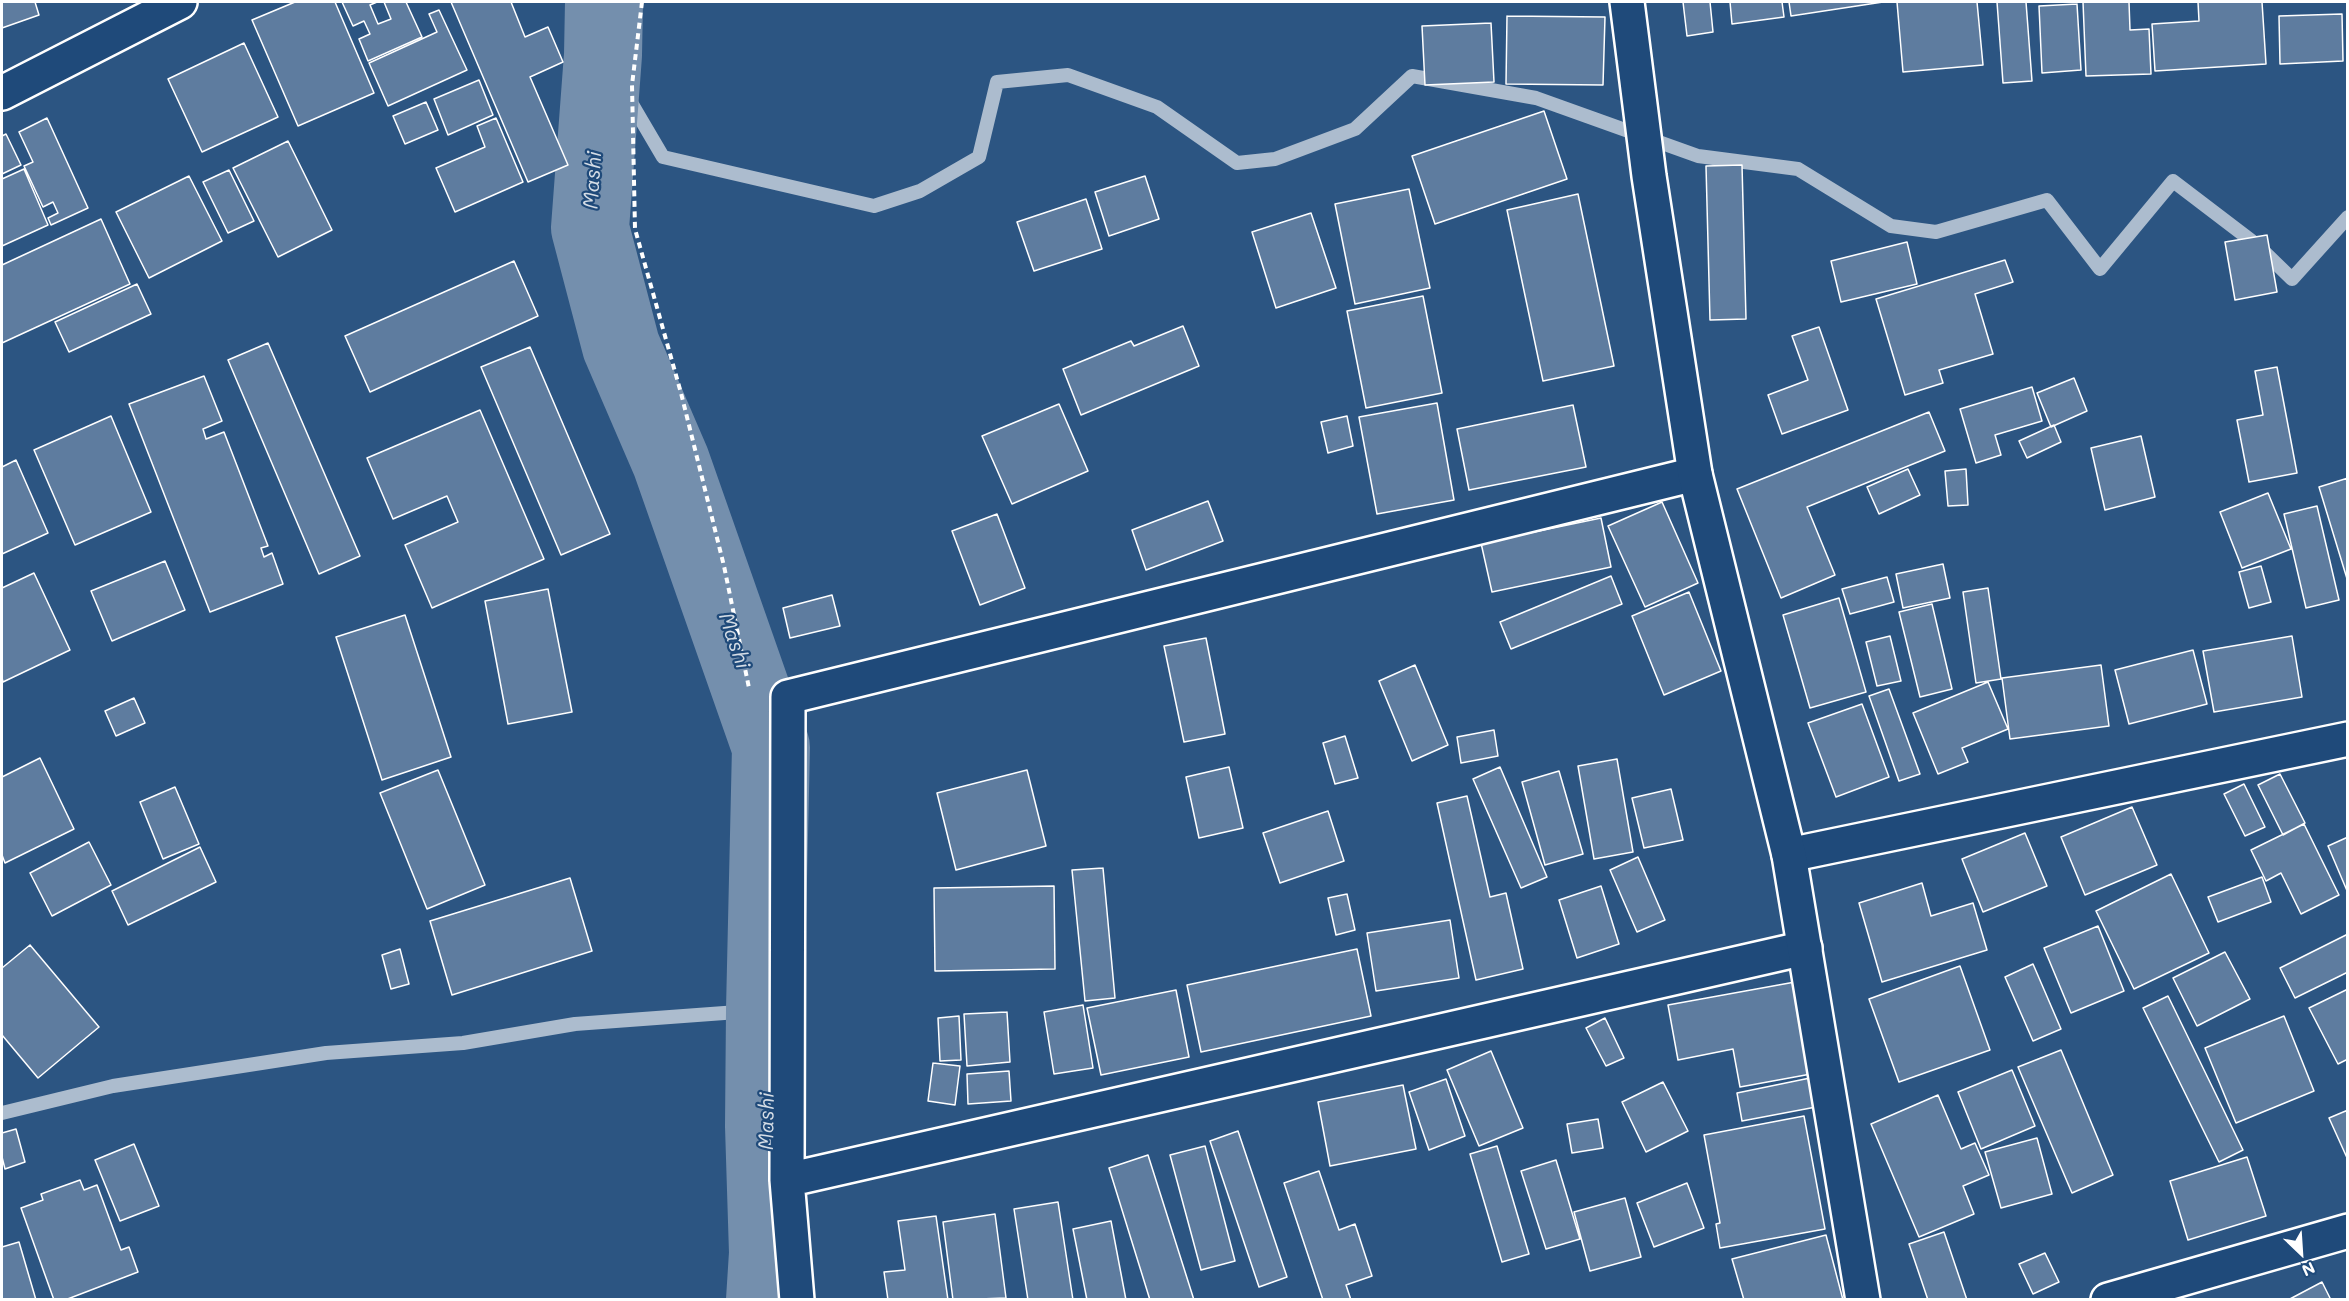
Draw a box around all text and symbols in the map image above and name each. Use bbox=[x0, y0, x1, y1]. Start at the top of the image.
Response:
water label: Mashi bbox=[578, 150, 608, 210]
water label: Mashi bbox=[713, 609, 755, 673]
water label: Mashi bbox=[754, 1092, 780, 1150]
north arrow bbox=[2271, 1223, 2331, 1283]
text: N bbox=[2299, 1258, 2319, 1282]

